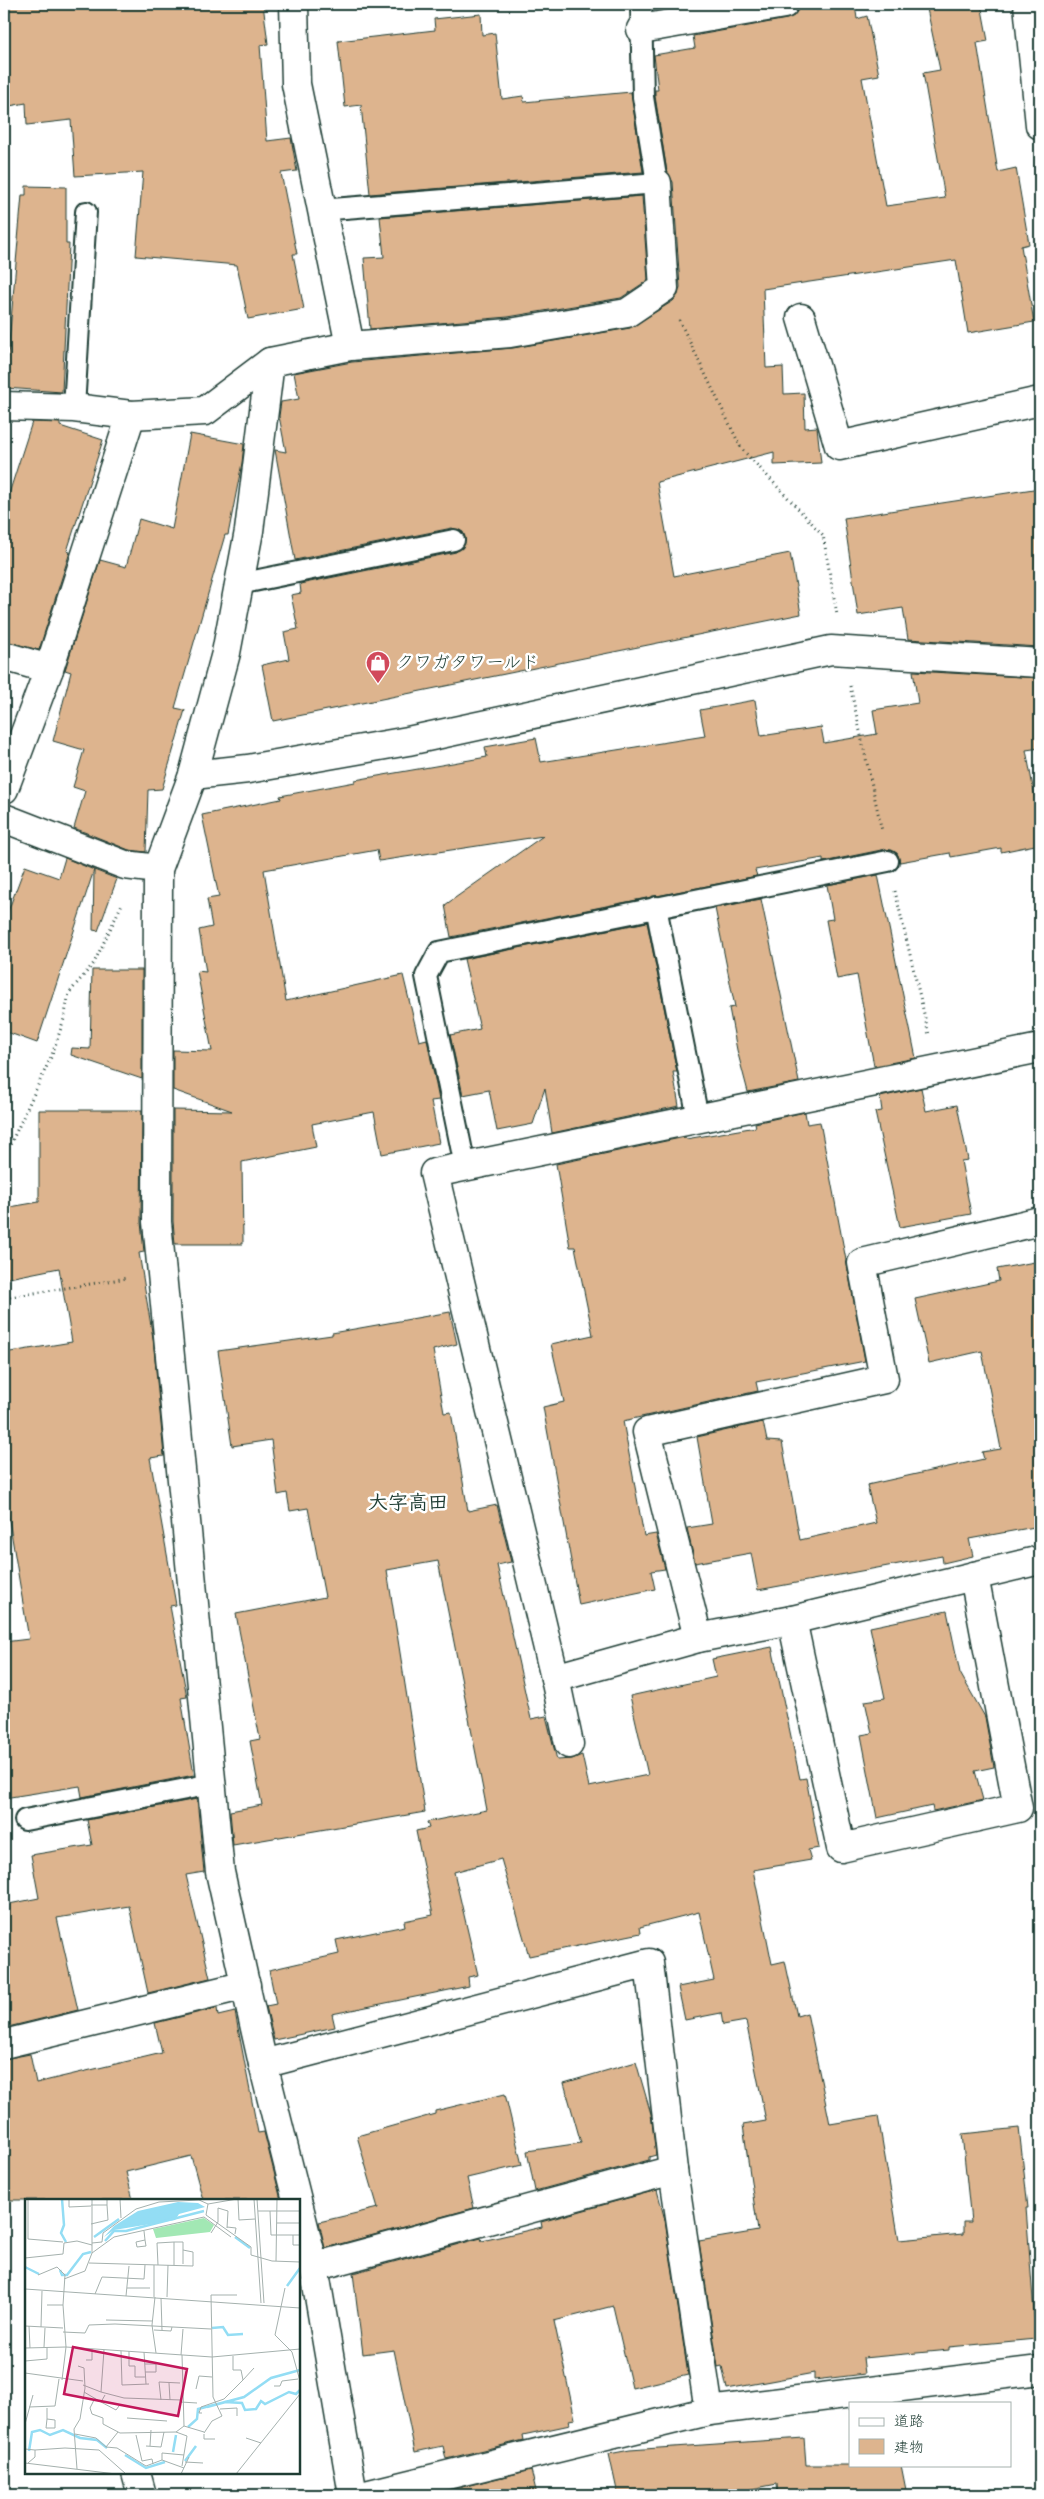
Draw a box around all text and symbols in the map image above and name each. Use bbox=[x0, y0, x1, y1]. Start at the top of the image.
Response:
shop icon: クワガタワールド bbox=[365, 650, 391, 684]
place label: クワガタワールド bbox=[396, 651, 539, 675]
district label: 大字高田 bbox=[368, 1490, 448, 1517]
inset map bbox=[25, 2199, 300, 2474]
legend bbox=[849, 2402, 1012, 2466]
text: 道路 bbox=[894, 2412, 924, 2432]
text: 建物 bbox=[894, 2438, 924, 2458]

